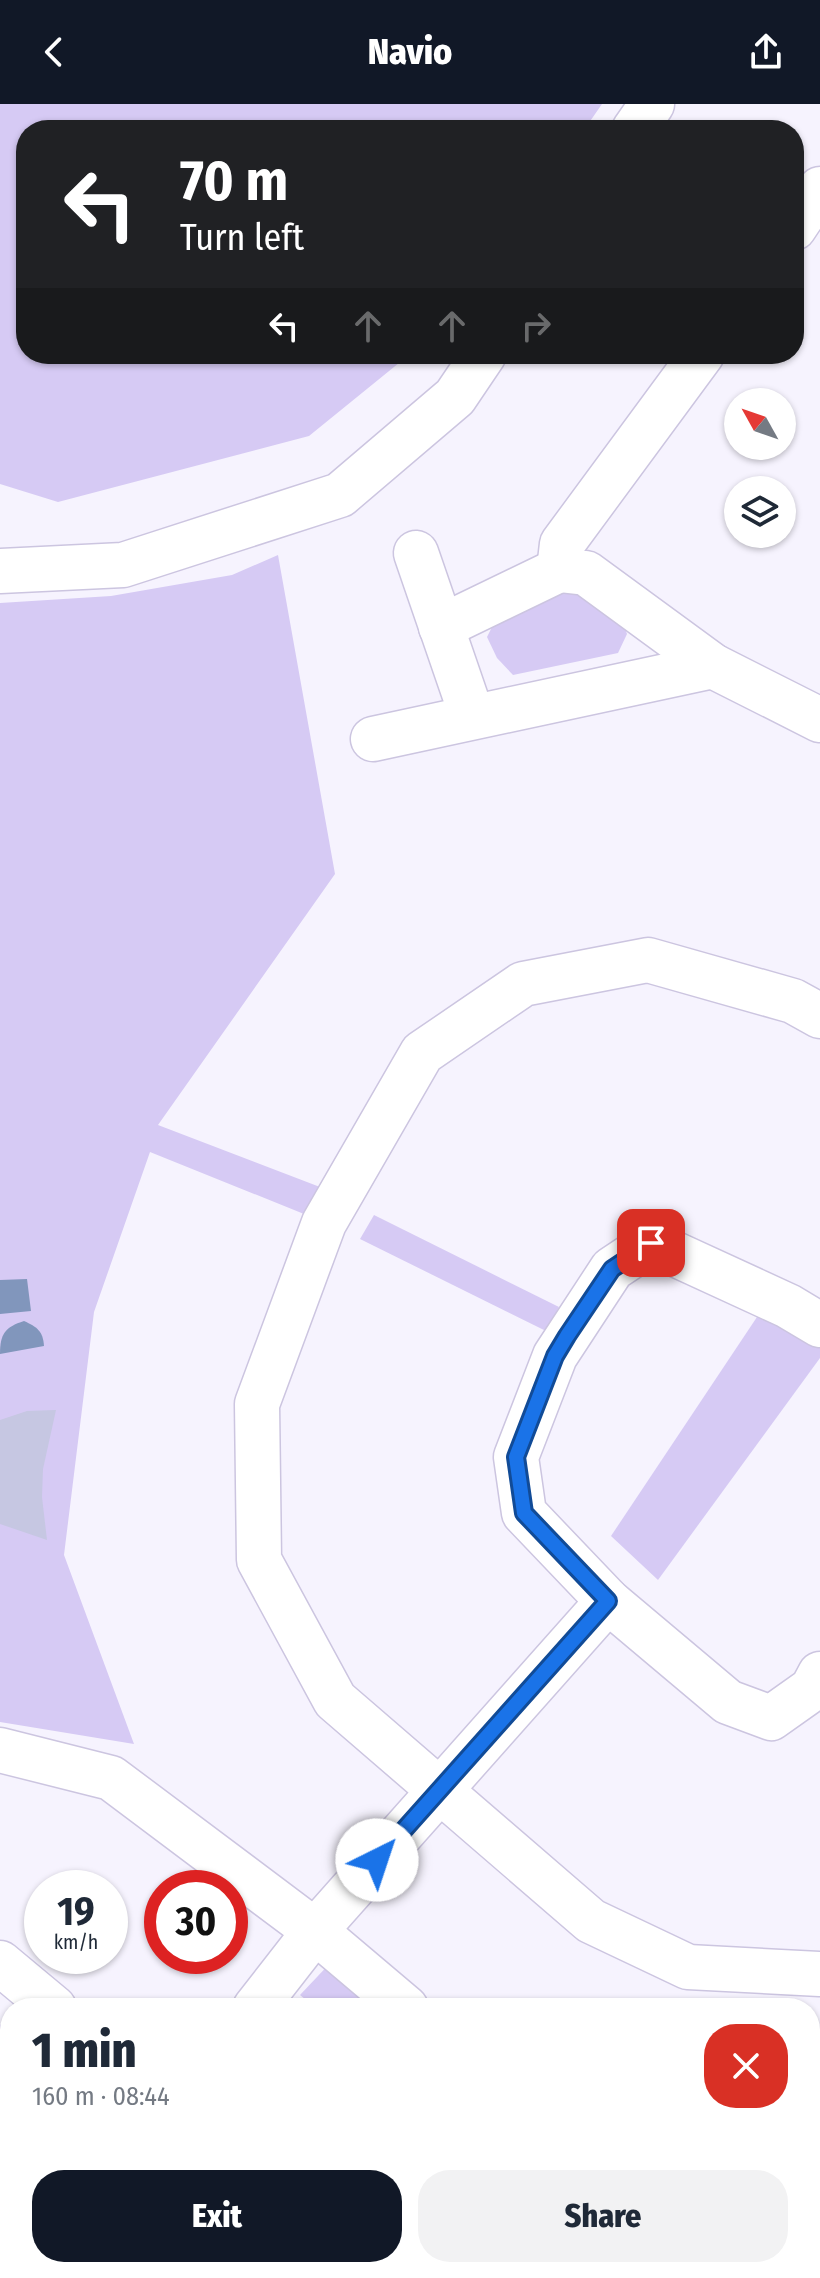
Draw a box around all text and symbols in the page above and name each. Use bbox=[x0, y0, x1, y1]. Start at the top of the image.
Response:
icon: back bbox=[32, 30, 76, 74]
text: Navio bbox=[368, 30, 452, 74]
icon: share bbox=[744, 30, 788, 74]
text: 70 m bbox=[180, 148, 288, 215]
icon: left bbox=[48, 152, 152, 256]
text: Turn left bbox=[180, 216, 304, 260]
icon: left bbox=[262, 304, 306, 348]
icon: ahead bbox=[346, 304, 390, 348]
icon: ahead bbox=[430, 304, 474, 348]
icon: right bbox=[514, 304, 558, 348]
north arrow bbox=[724, 388, 796, 460]
map controls bbox=[724, 388, 796, 548]
button: layers bbox=[724, 476, 796, 548]
pin bbox=[617, 1209, 685, 1277]
icon: arrive bbox=[629, 1221, 673, 1265]
position arrow bbox=[335, 1818, 419, 1902]
speed limit sign: 30 bbox=[144, 1870, 248, 1974]
text: 19 bbox=[57, 1888, 95, 1936]
text: km/h bbox=[54, 1930, 98, 1954]
text: 1 min bbox=[32, 2022, 136, 2080]
button: close bbox=[704, 2024, 788, 2108]
text: 160 m · 08:44 bbox=[32, 2081, 170, 2112]
button: Exit bbox=[32, 2170, 402, 2262]
button: Share bbox=[418, 2170, 788, 2262]

